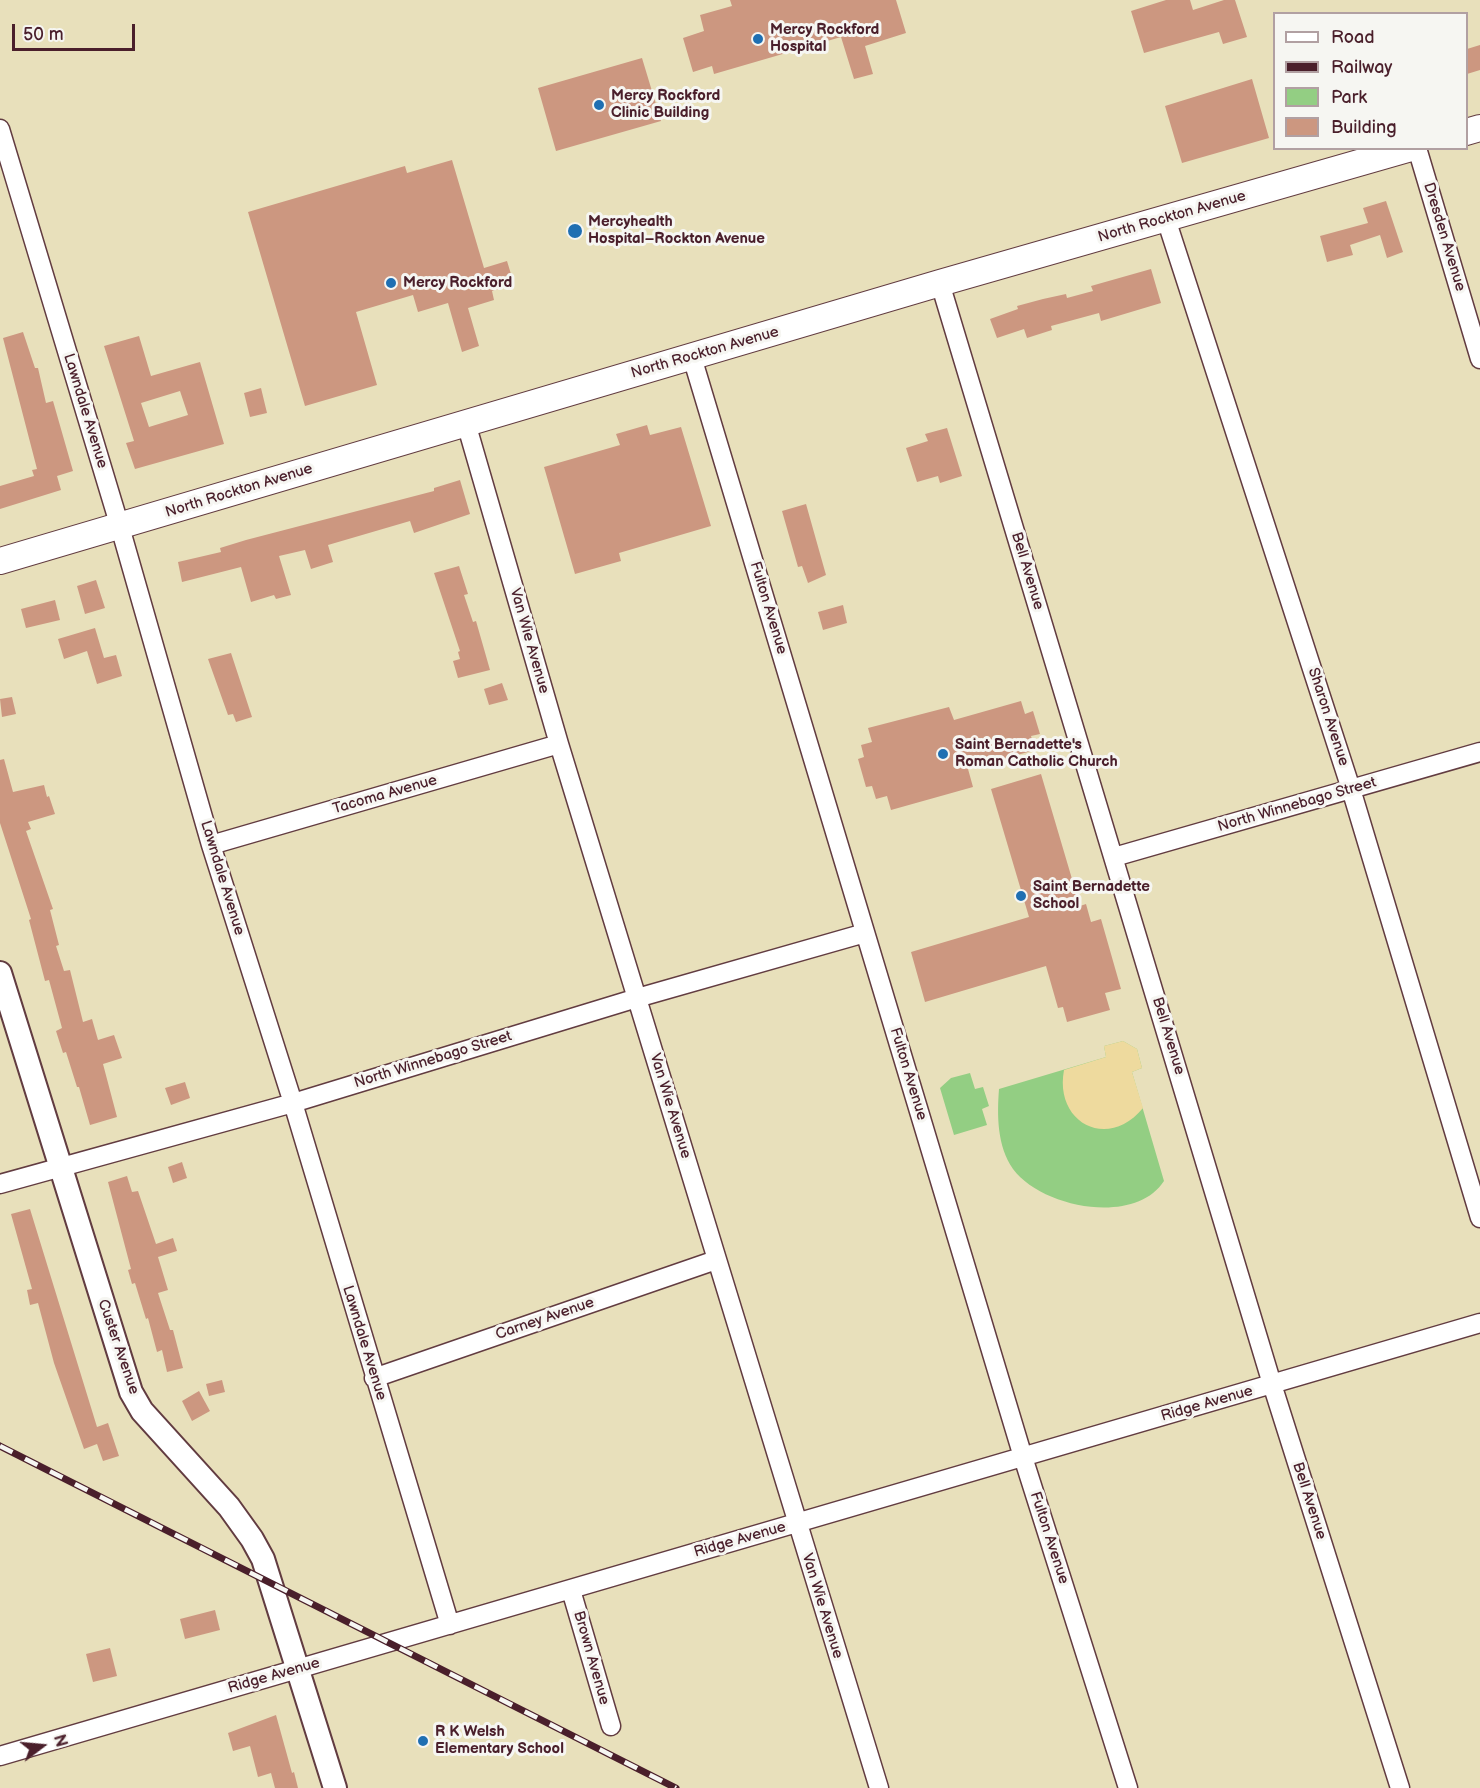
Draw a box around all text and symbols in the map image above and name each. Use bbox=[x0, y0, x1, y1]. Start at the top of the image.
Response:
scale bar bbox=[15, 12, 138, 50]
legend bbox=[1273, 12, 1468, 150]
place label: Mercy Rockford Hospital bbox=[770, 21, 879, 56]
text: 50 m bbox=[23, 24, 64, 45]
text: Road bbox=[1331, 27, 1375, 48]
marker: Mercy Rockford Hospital bbox=[751, 32, 765, 46]
text: Railway bbox=[1331, 57, 1393, 78]
place label: Mercy Rockford Clinic Building bbox=[611, 87, 720, 122]
text: Park bbox=[1331, 87, 1367, 108]
marker: Mercy Rockford Clinic Building bbox=[592, 98, 606, 112]
text: Building bbox=[1331, 117, 1397, 138]
street label: Dresden Avenue bbox=[1419, 180, 1469, 294]
street label: North Rockton Avenue bbox=[1096, 187, 1248, 247]
place label: Mercyhealth Hospital–Rockton Avenue bbox=[588, 213, 765, 248]
marker: Mercyhealth Hospital–Rockton Avenue bbox=[566, 222, 584, 240]
place label: Mercy Rockford bbox=[403, 274, 512, 292]
marker: Mercy Rockford bbox=[384, 276, 398, 290]
street label: North Rockton Avenue bbox=[629, 323, 781, 383]
street label: Lawndale Avenue bbox=[59, 352, 111, 470]
street label: North Rockton Avenue bbox=[163, 460, 315, 522]
street label: Bell Avenue bbox=[1007, 530, 1047, 612]
street label: Fulton Avenue bbox=[745, 559, 791, 657]
street label: Van Wie Avenue bbox=[505, 586, 553, 696]
street label: Sharon Avenue bbox=[1304, 666, 1352, 768]
place label: Saint Bernadette's Roman Catholic Church bbox=[955, 736, 1118, 771]
marker: Saint Bernadette's Roman Catholic Church bbox=[936, 747, 950, 761]
street label: Tacoma Avenue bbox=[331, 772, 439, 818]
street label: North Winnebago Street bbox=[1216, 774, 1378, 836]
street label: Lawndale Avenue bbox=[196, 819, 248, 937]
place label: Saint Bernadette School bbox=[1033, 878, 1150, 913]
marker: Saint Bernadette School bbox=[1014, 889, 1028, 903]
street label: Bell Avenue bbox=[1148, 995, 1188, 1077]
street label: Fulton Avenue bbox=[885, 1025, 931, 1123]
street label: North Winnebago Street bbox=[352, 1027, 514, 1093]
street label: Van Wie Avenue bbox=[645, 1051, 695, 1161]
street label: Lawndale Avenue bbox=[338, 1284, 390, 1402]
street label: Carney Avenue bbox=[493, 1294, 597, 1344]
street label: Custer Avenue bbox=[93, 1297, 143, 1397]
street label: Ridge Avenue bbox=[1159, 1382, 1255, 1426]
street label: Bell Avenue bbox=[1288, 1460, 1330, 1542]
street label: Fulton Avenue bbox=[1026, 1490, 1072, 1586]
street label: Ridge Avenue bbox=[692, 1518, 788, 1562]
street label: Van Wie Avenue bbox=[797, 1551, 847, 1661]
street label: Brown Avenue bbox=[569, 1609, 613, 1707]
street label: Ridge Avenue bbox=[226, 1654, 322, 1698]
north arrow bbox=[12, 1716, 72, 1776]
place label: R K Welsh Elementary School bbox=[435, 1723, 564, 1758]
text: N bbox=[49, 1732, 71, 1749]
marker: R K Welsh Elementary School bbox=[416, 1734, 430, 1748]

